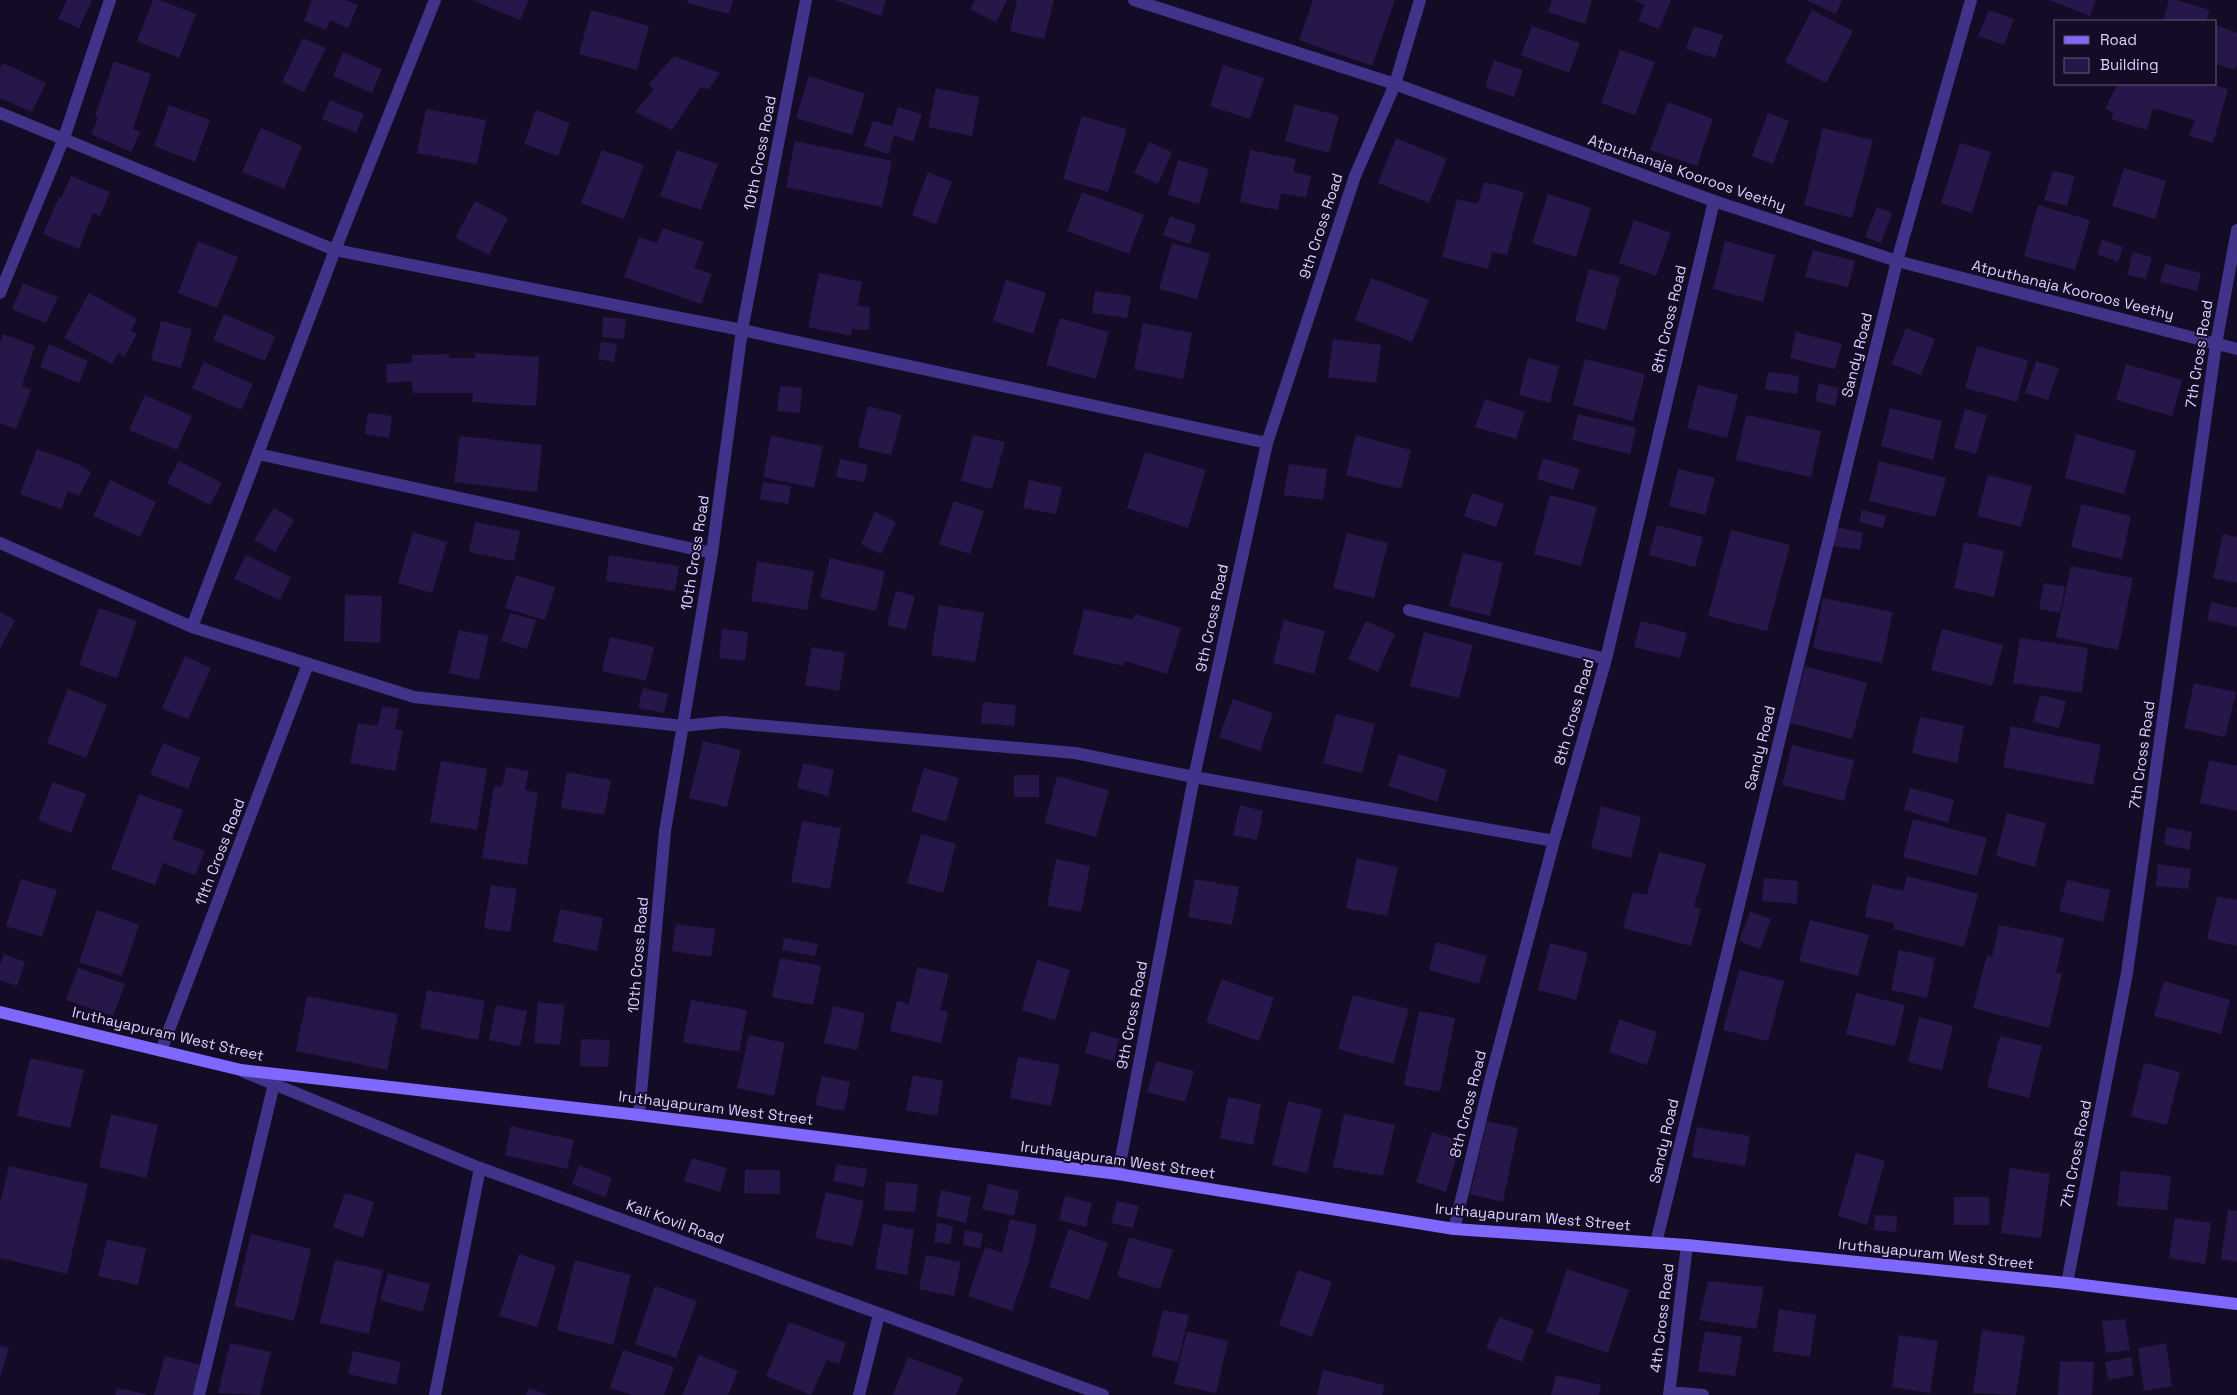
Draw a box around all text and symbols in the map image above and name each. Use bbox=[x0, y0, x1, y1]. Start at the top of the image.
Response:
legend bbox=[2054, 20, 2217, 85]
text: Road bbox=[2100, 30, 2137, 49]
text: Building bbox=[2100, 55, 2159, 74]
street label: 10th Cross Road bbox=[739, 94, 780, 212]
street label: Atputhanaja Kooroos Veethy bbox=[1586, 130, 1789, 215]
street label: 9th Cross Road bbox=[1295, 171, 1347, 281]
street label: Atputhanaja Kooroos Veethy bbox=[1970, 255, 2176, 324]
street label: 8th Cross Road bbox=[1647, 263, 1690, 375]
street label: 7th Cross Road bbox=[2181, 299, 2216, 409]
street label: Sandy Road bbox=[1837, 311, 1876, 399]
street label: 10th Cross Road bbox=[676, 494, 713, 612]
street label: 9th Cross Road bbox=[1191, 562, 1232, 674]
street label: 8th Cross Road bbox=[1549, 656, 1598, 767]
street label: 7th Cross Road bbox=[2124, 700, 2159, 810]
street label: Sandy Road bbox=[1740, 704, 1779, 792]
street label: 11th Cross Road bbox=[190, 796, 249, 908]
street label: 10th Cross Road bbox=[623, 896, 652, 1014]
street label: 9th Cross Road bbox=[1112, 959, 1151, 1071]
street label: Iruthayapuram West Street bbox=[70, 1002, 266, 1065]
street label: 8th Cross Road bbox=[1445, 1048, 1490, 1160]
street label: Iruthayapuram West Street bbox=[617, 1086, 815, 1129]
street label: Sandy Road bbox=[1645, 1097, 1683, 1185]
street label: 7th Cross Road bbox=[2056, 1099, 2095, 1209]
street label: Iruthayapuram West Street bbox=[1019, 1136, 1217, 1183]
street label: Kali Kovil Road bbox=[624, 1195, 727, 1248]
street label: Iruthayapuram West Street bbox=[1434, 1198, 1632, 1235]
street label: Iruthayapuram West Street bbox=[1837, 1234, 2035, 1273]
street label: 4th Cross Road bbox=[1645, 1262, 1678, 1374]

